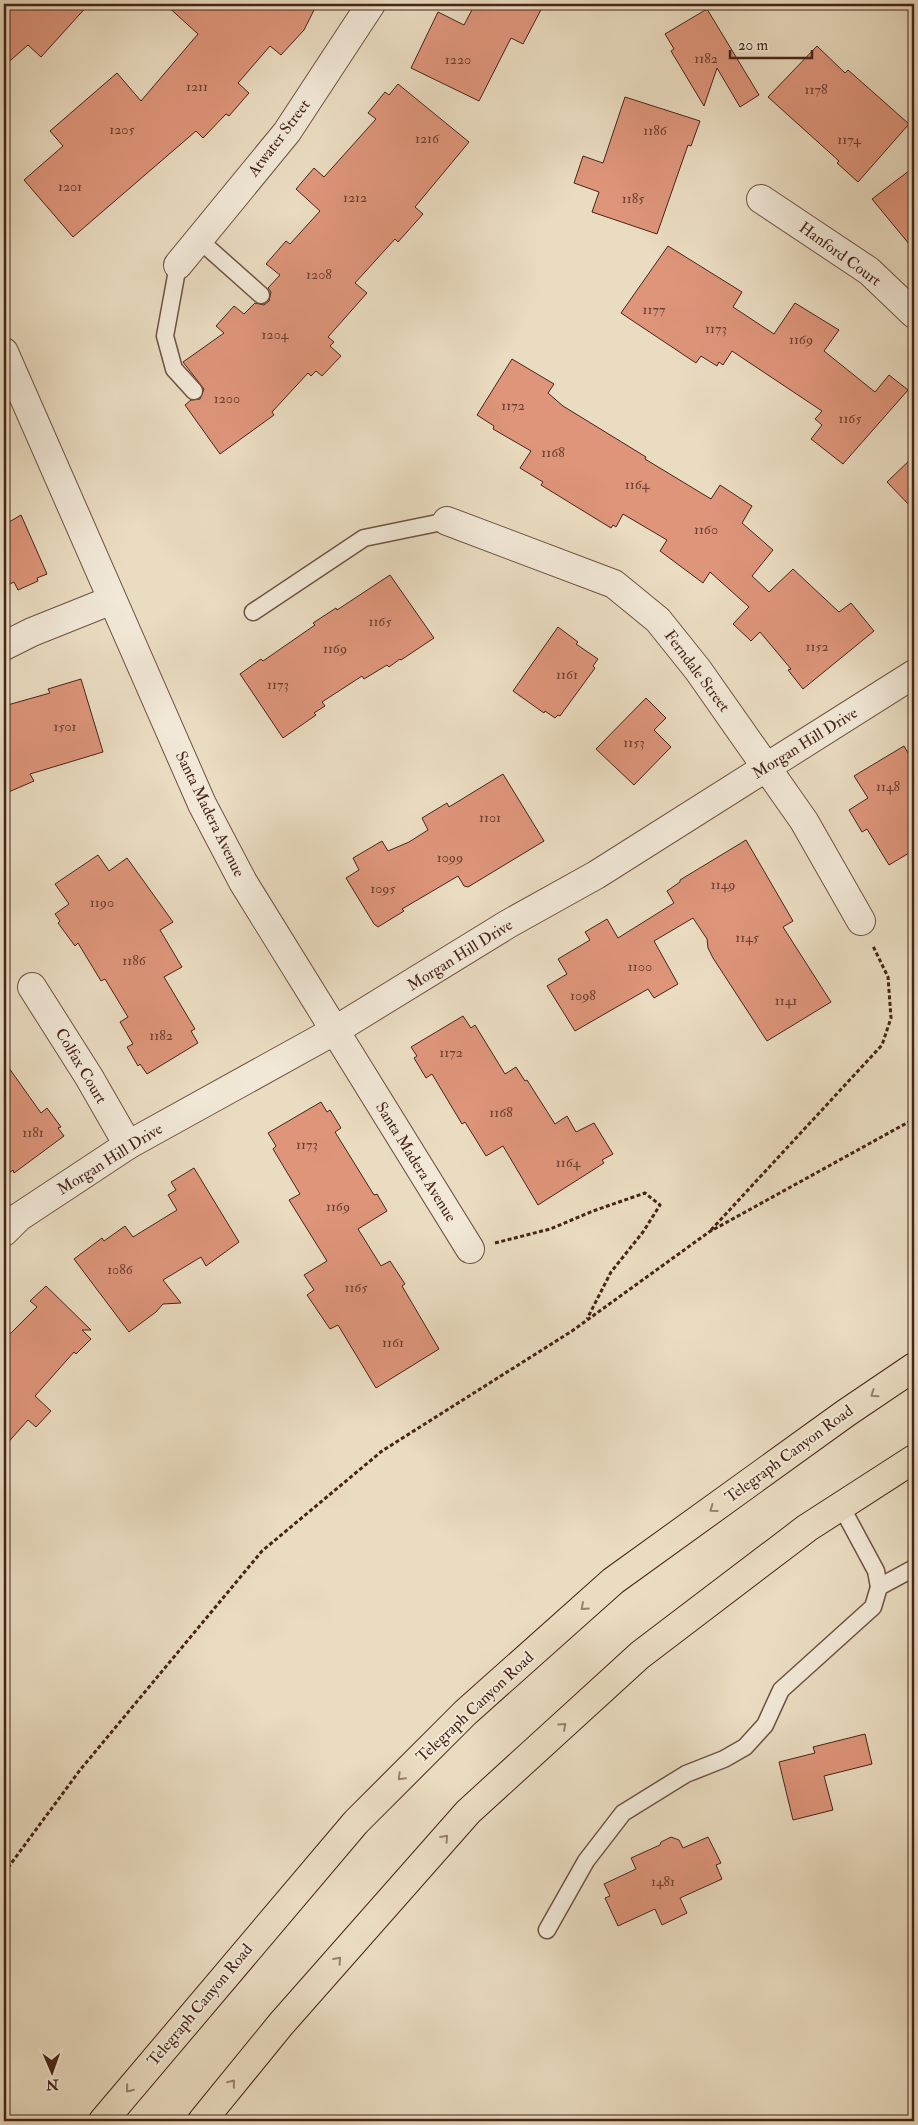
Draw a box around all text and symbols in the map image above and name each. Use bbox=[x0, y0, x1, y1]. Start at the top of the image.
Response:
scale bar bbox=[730, 28, 813, 60]
text: 20 m bbox=[738, 36, 768, 55]
house number: 1182 bbox=[694, 50, 718, 67]
house number: 1220 bbox=[445, 51, 471, 68]
house number: 1211 bbox=[186, 78, 208, 95]
house number: 1178 bbox=[805, 81, 828, 98]
street label: Atwater Street bbox=[243, 95, 315, 181]
house number: 1205 bbox=[109, 121, 136, 138]
house number: 1186 bbox=[643, 122, 668, 139]
house number: 1216 bbox=[415, 130, 440, 147]
house number: 1174 bbox=[837, 131, 862, 148]
house number: 1201 bbox=[58, 178, 82, 195]
house number: 1212 bbox=[343, 189, 367, 206]
house number: 1185 bbox=[622, 190, 645, 207]
street label: Hanford Court bbox=[795, 217, 885, 291]
house number: 1208 bbox=[306, 266, 332, 283]
house number: 1177 bbox=[643, 301, 666, 318]
house number: 1173 bbox=[705, 320, 727, 337]
house number: 1204 bbox=[262, 326, 290, 343]
house number: 1169 bbox=[789, 331, 813, 348]
house number: 1200 bbox=[214, 390, 240, 407]
house number: 1172 bbox=[501, 397, 525, 414]
house number: 1165 bbox=[838, 410, 862, 427]
house number: 1168 bbox=[541, 444, 565, 461]
house number: 1164 bbox=[625, 476, 651, 493]
house number: 1160 bbox=[694, 521, 718, 538]
house number: 1165 bbox=[368, 613, 392, 630]
street label: Ferndale Street bbox=[660, 626, 734, 716]
house number: 1152 bbox=[805, 638, 829, 655]
house number: 1169 bbox=[323, 640, 347, 657]
house number: 1161 bbox=[556, 666, 578, 683]
house number: 1173 bbox=[267, 676, 289, 693]
street label: Morgan Hill Drive bbox=[749, 702, 862, 783]
house number: 1501 bbox=[53, 718, 77, 735]
house number: 1153 bbox=[623, 734, 645, 751]
street label: Santa Madera Avenue bbox=[171, 748, 249, 880]
house number: 1148 bbox=[876, 778, 900, 795]
house number: 1101 bbox=[479, 809, 501, 826]
house number: 1099 bbox=[437, 849, 463, 866]
house number: 1149 bbox=[711, 876, 735, 893]
house number: 1095 bbox=[370, 880, 397, 897]
house number: 1190 bbox=[90, 894, 114, 911]
street label: Morgan Hill Drive bbox=[404, 914, 517, 995]
house number: 1145 bbox=[735, 929, 760, 946]
house number: 1186 bbox=[122, 952, 147, 969]
house number: 1100 bbox=[628, 958, 652, 975]
house number: 1098 bbox=[570, 987, 596, 1004]
house number: 1141 bbox=[775, 992, 797, 1009]
street label: Colfax Court bbox=[51, 1025, 111, 1107]
house number: 1182 bbox=[149, 1027, 173, 1044]
house number: 1172 bbox=[439, 1044, 463, 1061]
street label: Santa Madera Avenue bbox=[371, 1098, 461, 1226]
house number: 1168 bbox=[489, 1104, 513, 1121]
street label: Morgan Hill Drive bbox=[54, 1118, 167, 1199]
house number: 1181 bbox=[22, 1124, 44, 1141]
house number: 1173 bbox=[296, 1136, 318, 1153]
house number: 1164 bbox=[556, 1154, 582, 1171]
house number: 1169 bbox=[326, 1198, 350, 1215]
house number: 1086 bbox=[107, 1261, 134, 1278]
house number: 1165 bbox=[344, 1279, 368, 1296]
house number: 1161 bbox=[382, 1334, 404, 1351]
one-way arrow bbox=[870, 1388, 879, 1397]
street label: Telegraph Canyon Road bbox=[721, 1401, 858, 1508]
one-way arrow bbox=[709, 1503, 719, 1512]
one-way arrow bbox=[580, 1601, 589, 1610]
street label: Telegraph Canyon Road bbox=[412, 1647, 539, 1767]
one-way arrow bbox=[557, 1723, 566, 1732]
one-way arrow bbox=[398, 1772, 407, 1781]
one-way arrow bbox=[440, 1835, 448, 1844]
house number: 1481 bbox=[651, 1873, 675, 1890]
street label: Telegraph Canyon Road bbox=[143, 1940, 258, 2071]
one-way arrow bbox=[332, 1956, 341, 1965]
north arrow bbox=[28, 2048, 78, 2098]
text: N bbox=[45, 2076, 60, 2093]
one-way arrow bbox=[227, 2080, 236, 2089]
one-way arrow bbox=[127, 2083, 135, 2092]

